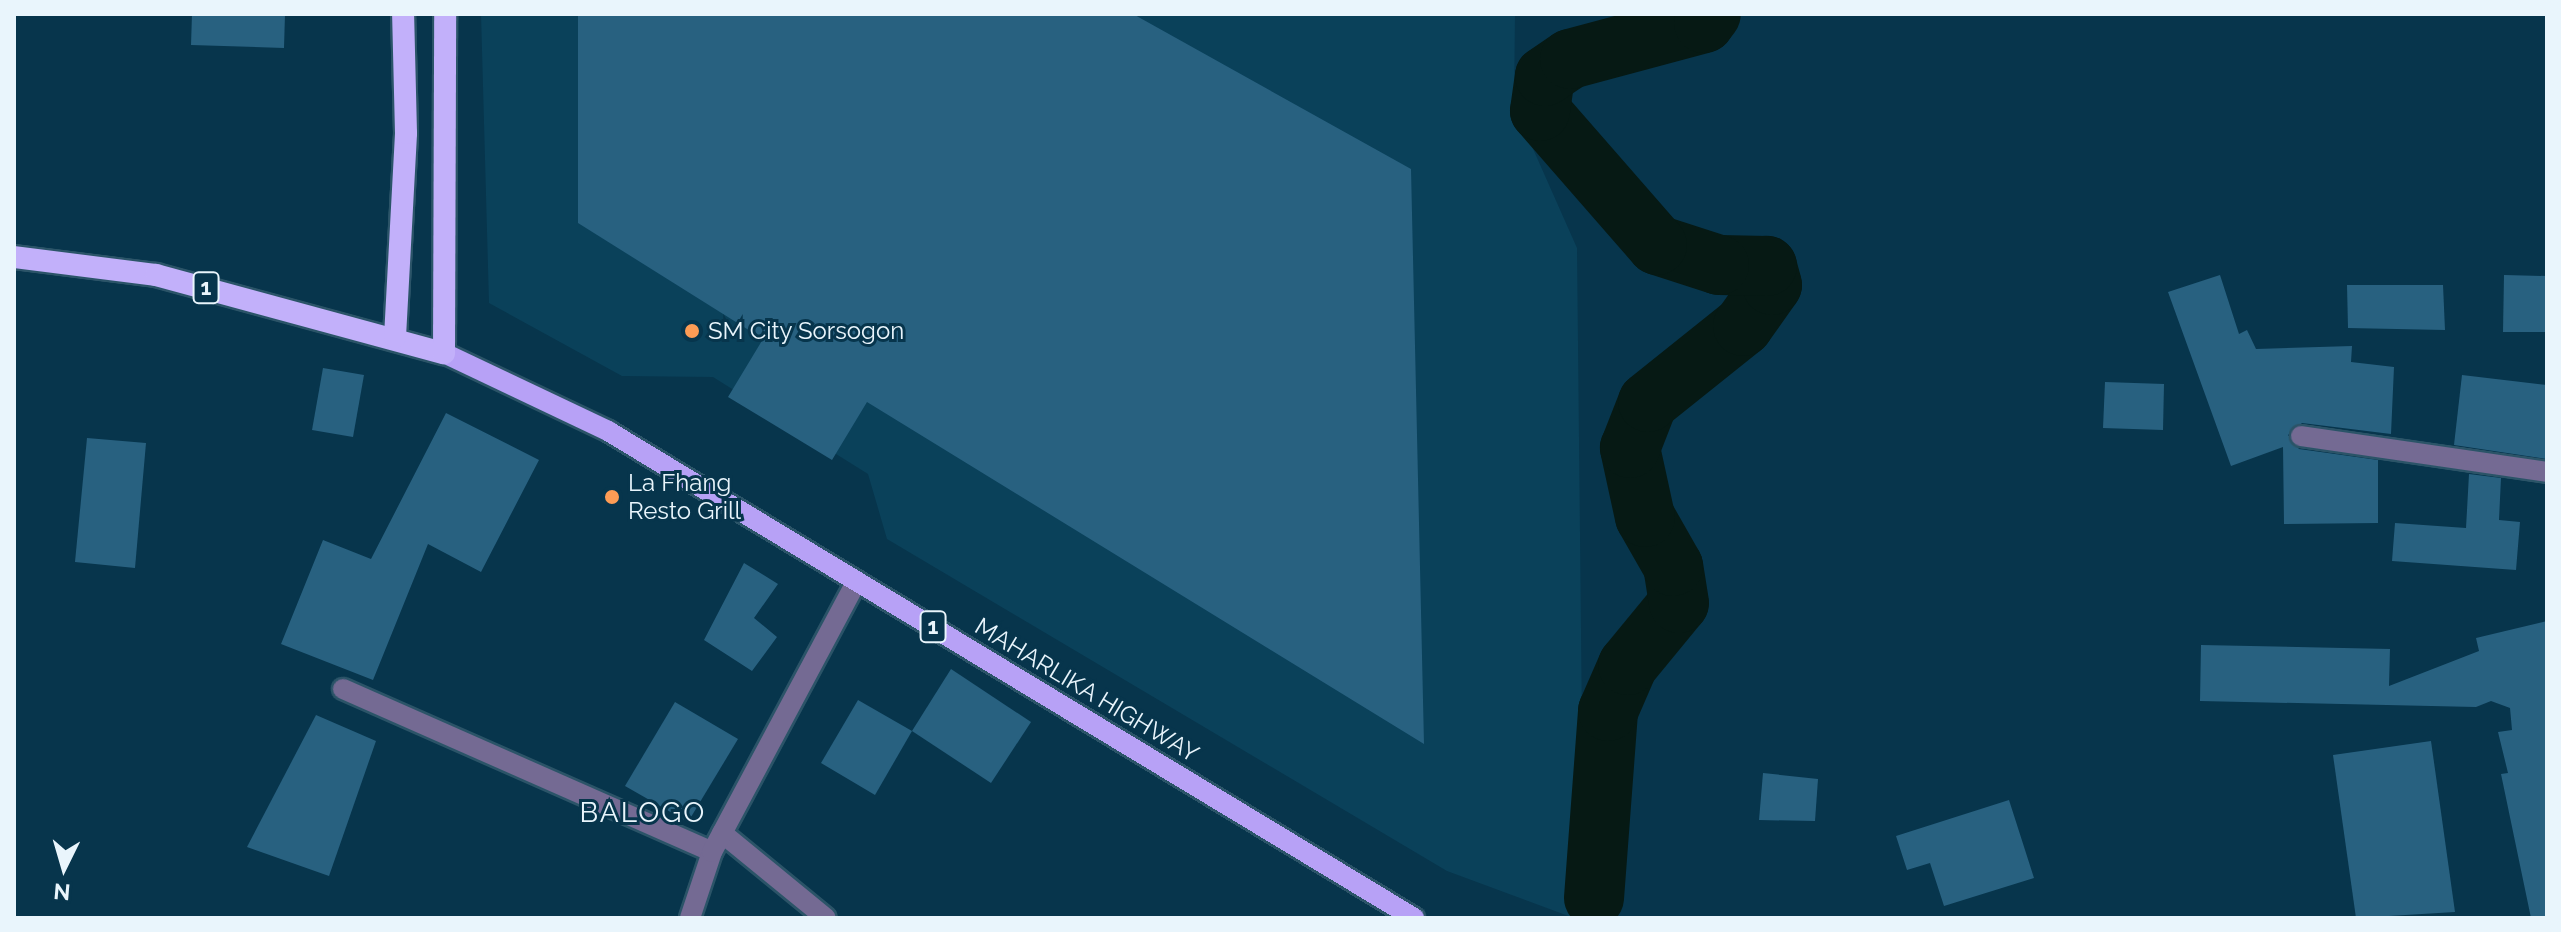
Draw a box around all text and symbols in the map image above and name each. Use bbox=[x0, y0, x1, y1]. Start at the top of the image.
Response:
road number: 1 bbox=[192, 270, 220, 306]
place label: SM City Sorsogon bbox=[708, 317, 905, 345]
marker: SM City Sorsogon bbox=[683, 322, 701, 340]
place label: La Fhang Resto Grill bbox=[628, 469, 741, 525]
marker: La Fhang Resto Grill bbox=[603, 488, 621, 506]
road number: 1 bbox=[919, 609, 947, 645]
street label: MAHARLIKA HIGHWAY bbox=[970, 612, 1204, 768]
district label: BALOGO bbox=[580, 796, 706, 830]
north arrow bbox=[24, 828, 104, 908]
text: N bbox=[52, 878, 71, 906]

